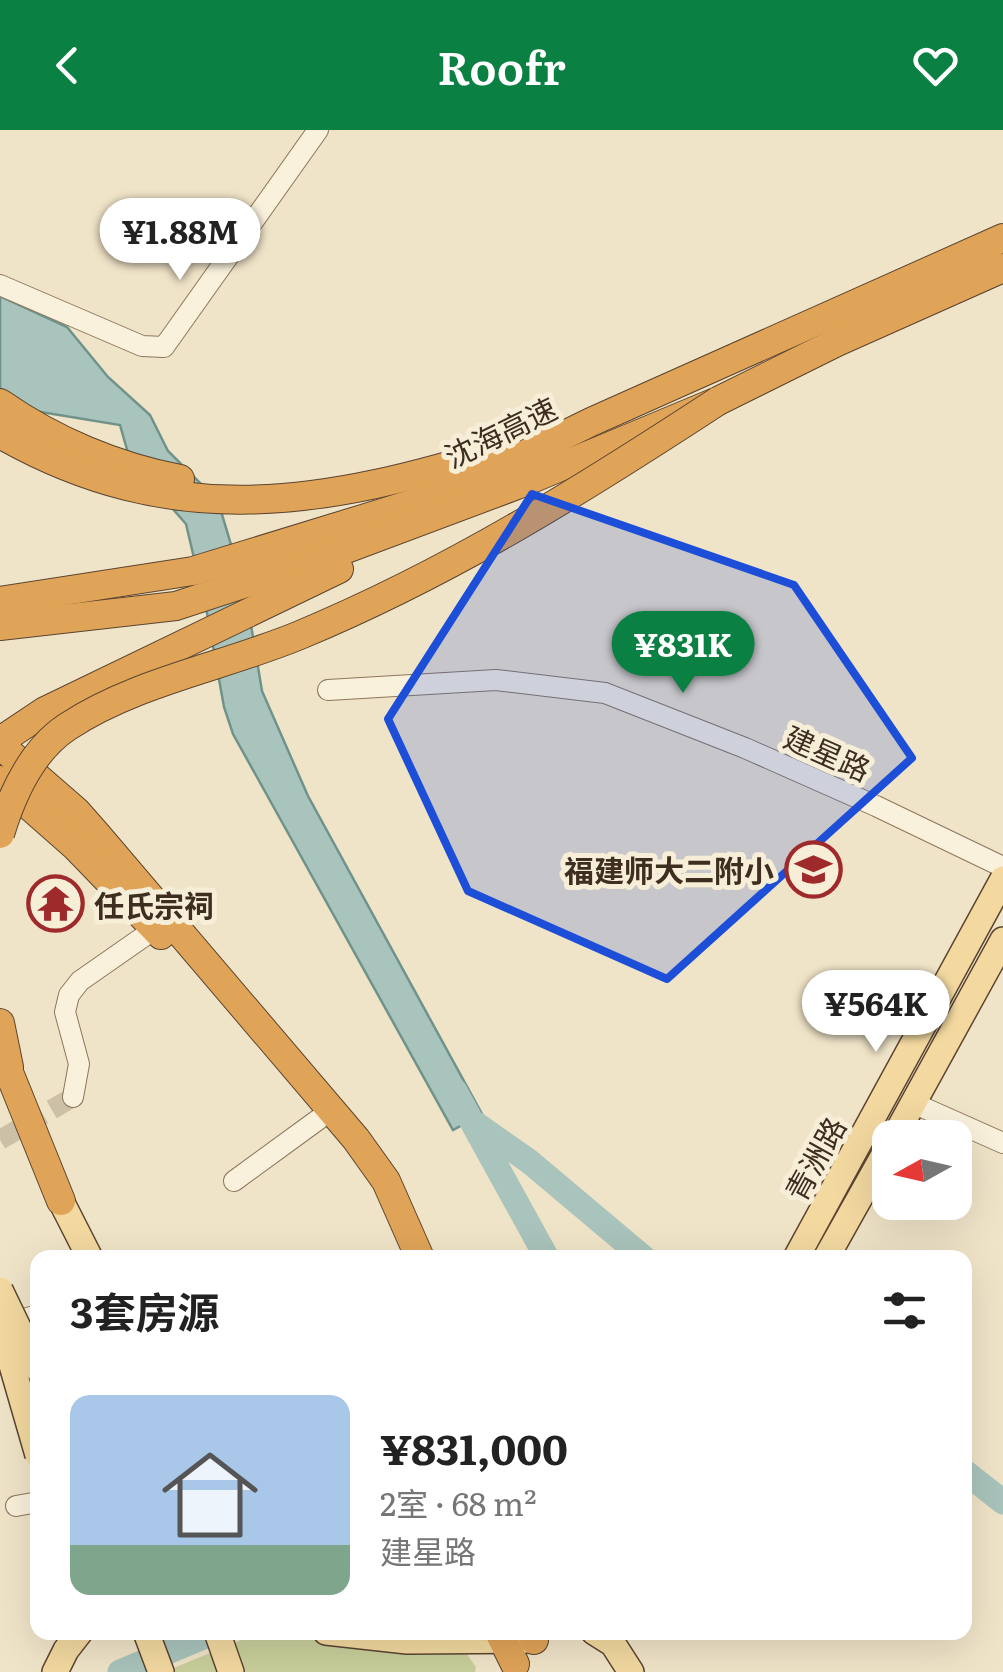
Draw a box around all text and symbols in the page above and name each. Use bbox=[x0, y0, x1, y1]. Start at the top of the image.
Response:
text: Roofr bbox=[437, 32, 566, 99]
icon: back bbox=[40, 38, 95, 93]
icon: heart bbox=[908, 38, 963, 93]
pin: ¥1.88M bbox=[99, 198, 261, 283]
text: ¥1.88M bbox=[122, 206, 238, 254]
street label: 沈海高速 bbox=[436, 385, 564, 477]
pin: ¥831K bbox=[613, 611, 753, 696]
text: ¥831K bbox=[634, 619, 732, 667]
street label: 建星路 bbox=[778, 714, 878, 790]
school or university icon: 福建师大二附小 bbox=[783, 839, 843, 899]
place label: 福建师大二附小 bbox=[564, 847, 774, 891]
temple icon: 任氏宗祠 bbox=[25, 874, 85, 934]
place label: 任氏宗祠 bbox=[94, 882, 214, 926]
pin: ¥564K bbox=[806, 970, 946, 1055]
text: ¥564K bbox=[824, 978, 928, 1026]
street label: 青洲路 bbox=[773, 1108, 855, 1208]
north arrow bbox=[872, 1120, 972, 1220]
map controls bbox=[872, 1120, 972, 1220]
text: 3套房源 bbox=[70, 1279, 219, 1341]
icon: filters bbox=[877, 1283, 932, 1338]
text: ¥831,000 bbox=[380, 1416, 568, 1478]
icon: home bbox=[150, 1435, 270, 1555]
text: 2室 · 68 m² bbox=[380, 1478, 537, 1526]
text: 建星路 bbox=[380, 1526, 476, 1574]

